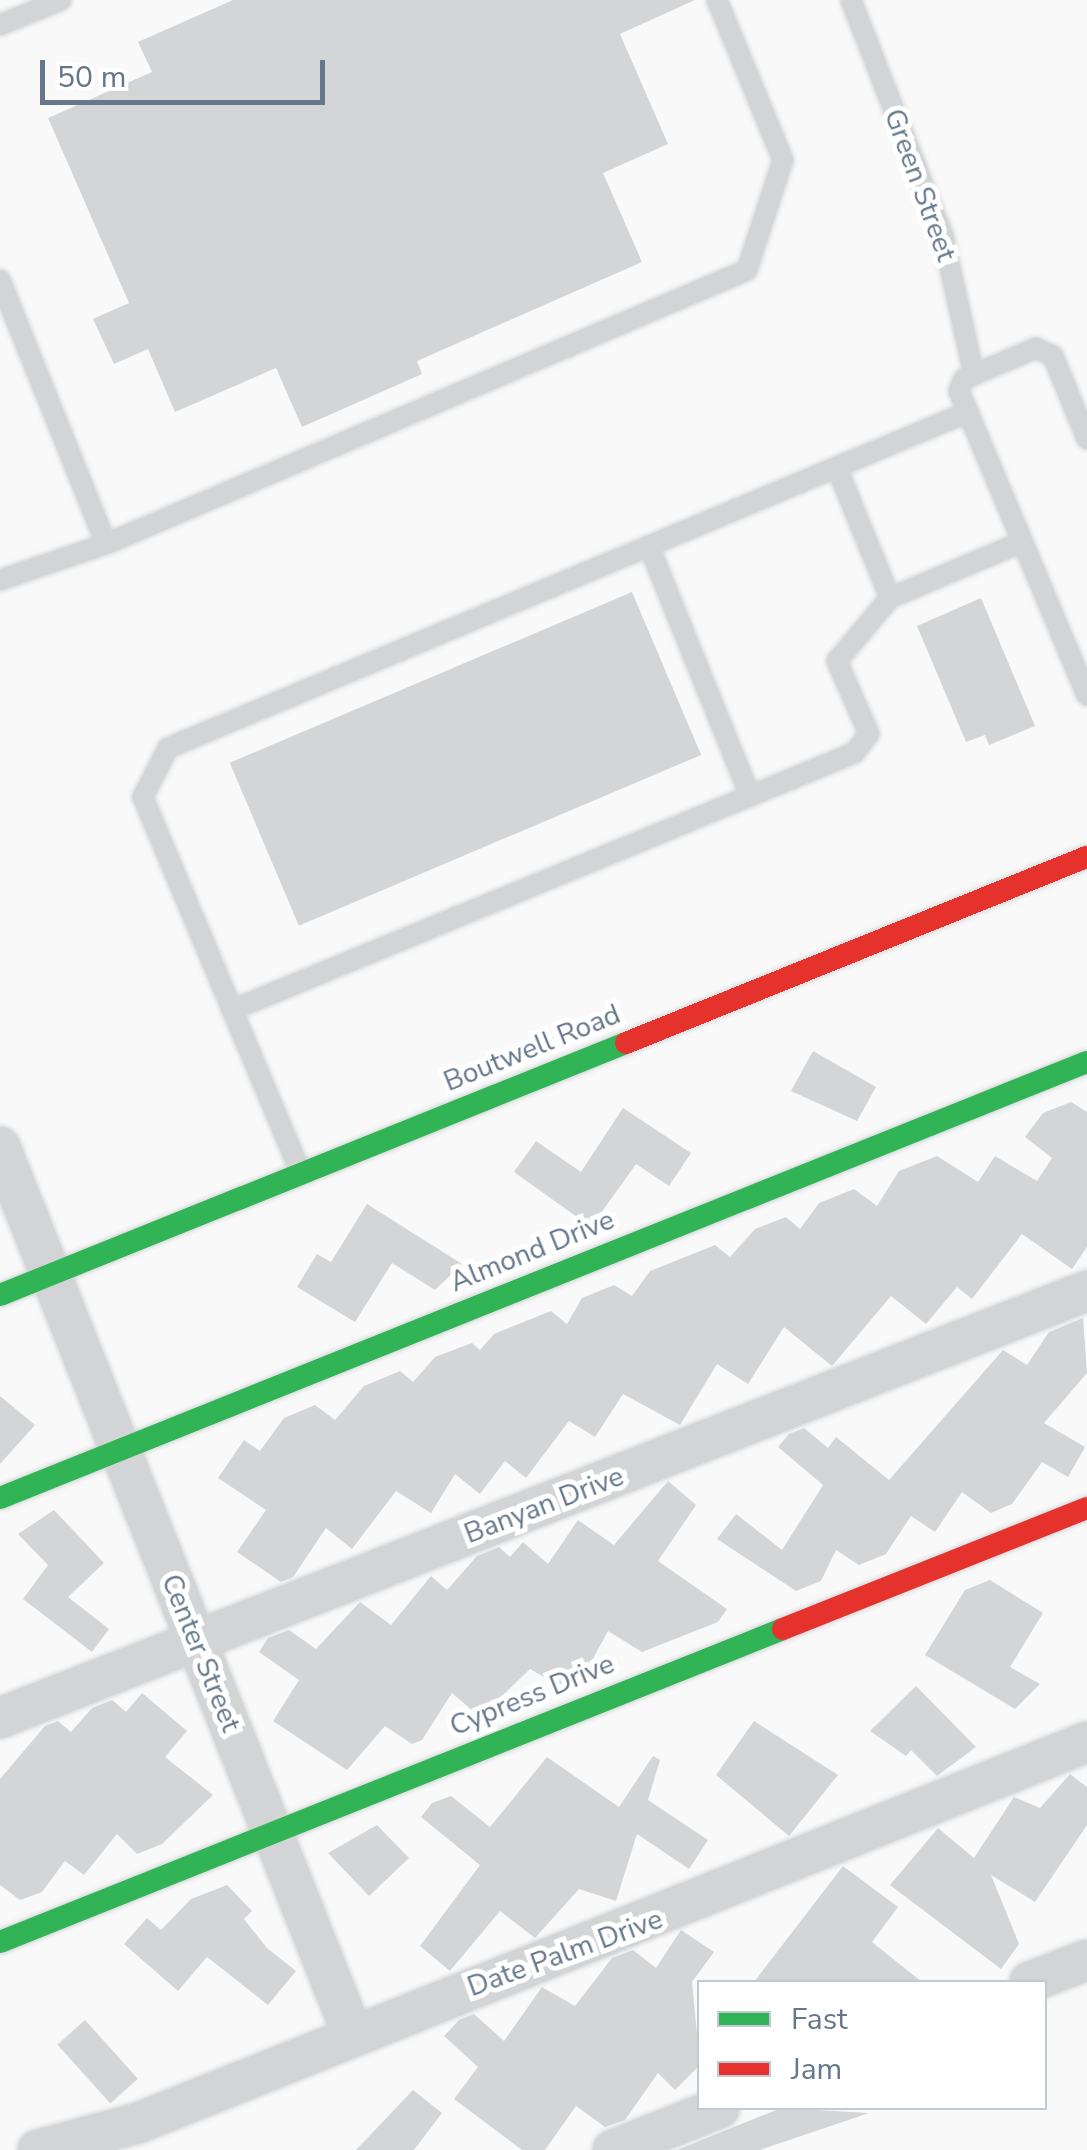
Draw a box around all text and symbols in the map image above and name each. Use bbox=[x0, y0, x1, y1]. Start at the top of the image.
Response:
scale bar bbox=[45, 40, 330, 102]
text: 50 m bbox=[57, 57, 126, 98]
street label: Green Street bbox=[877, 104, 963, 266]
street label: Boutwell Road bbox=[439, 997, 625, 1099]
street label: Almond Drive bbox=[445, 1203, 619, 1299]
street label: Banyan Drive bbox=[460, 1459, 628, 1551]
street label: Center Street bbox=[154, 1569, 248, 1737]
street label: Cypress Drive bbox=[445, 1647, 619, 1743]
street label: Date Palm Drive bbox=[463, 1902, 667, 2004]
legend bbox=[697, 1980, 1047, 2110]
text: Fast bbox=[791, 1999, 848, 2040]
text: Jam bbox=[791, 2049, 842, 2090]

